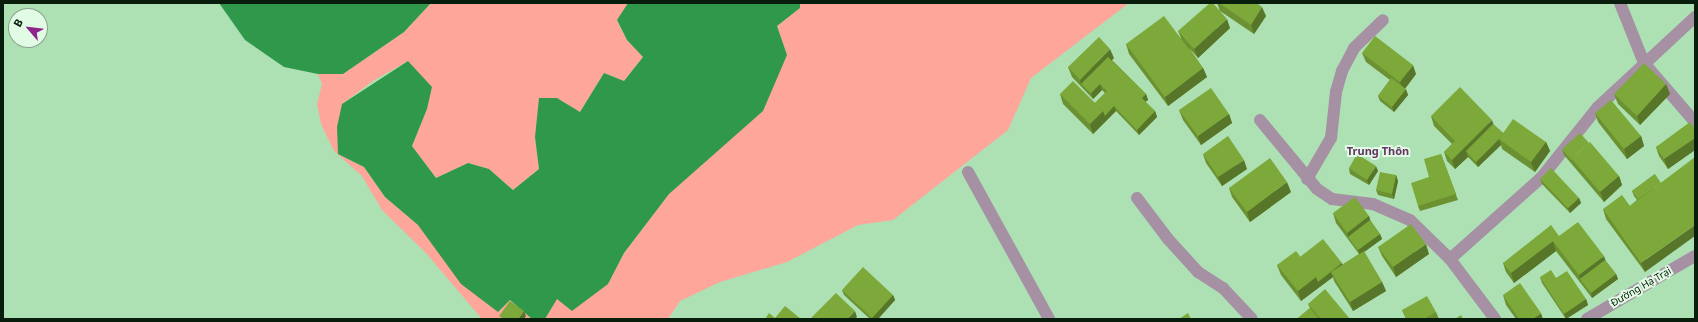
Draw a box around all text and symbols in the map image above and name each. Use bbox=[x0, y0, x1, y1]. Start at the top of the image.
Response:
north arrow bbox=[8, 8, 48, 48]
text: B bbox=[10, 16, 26, 29]
district label: Trung Thôn bbox=[1347, 144, 1409, 158]
street label: Đường Hạ Trại bbox=[1609, 265, 1673, 309]

